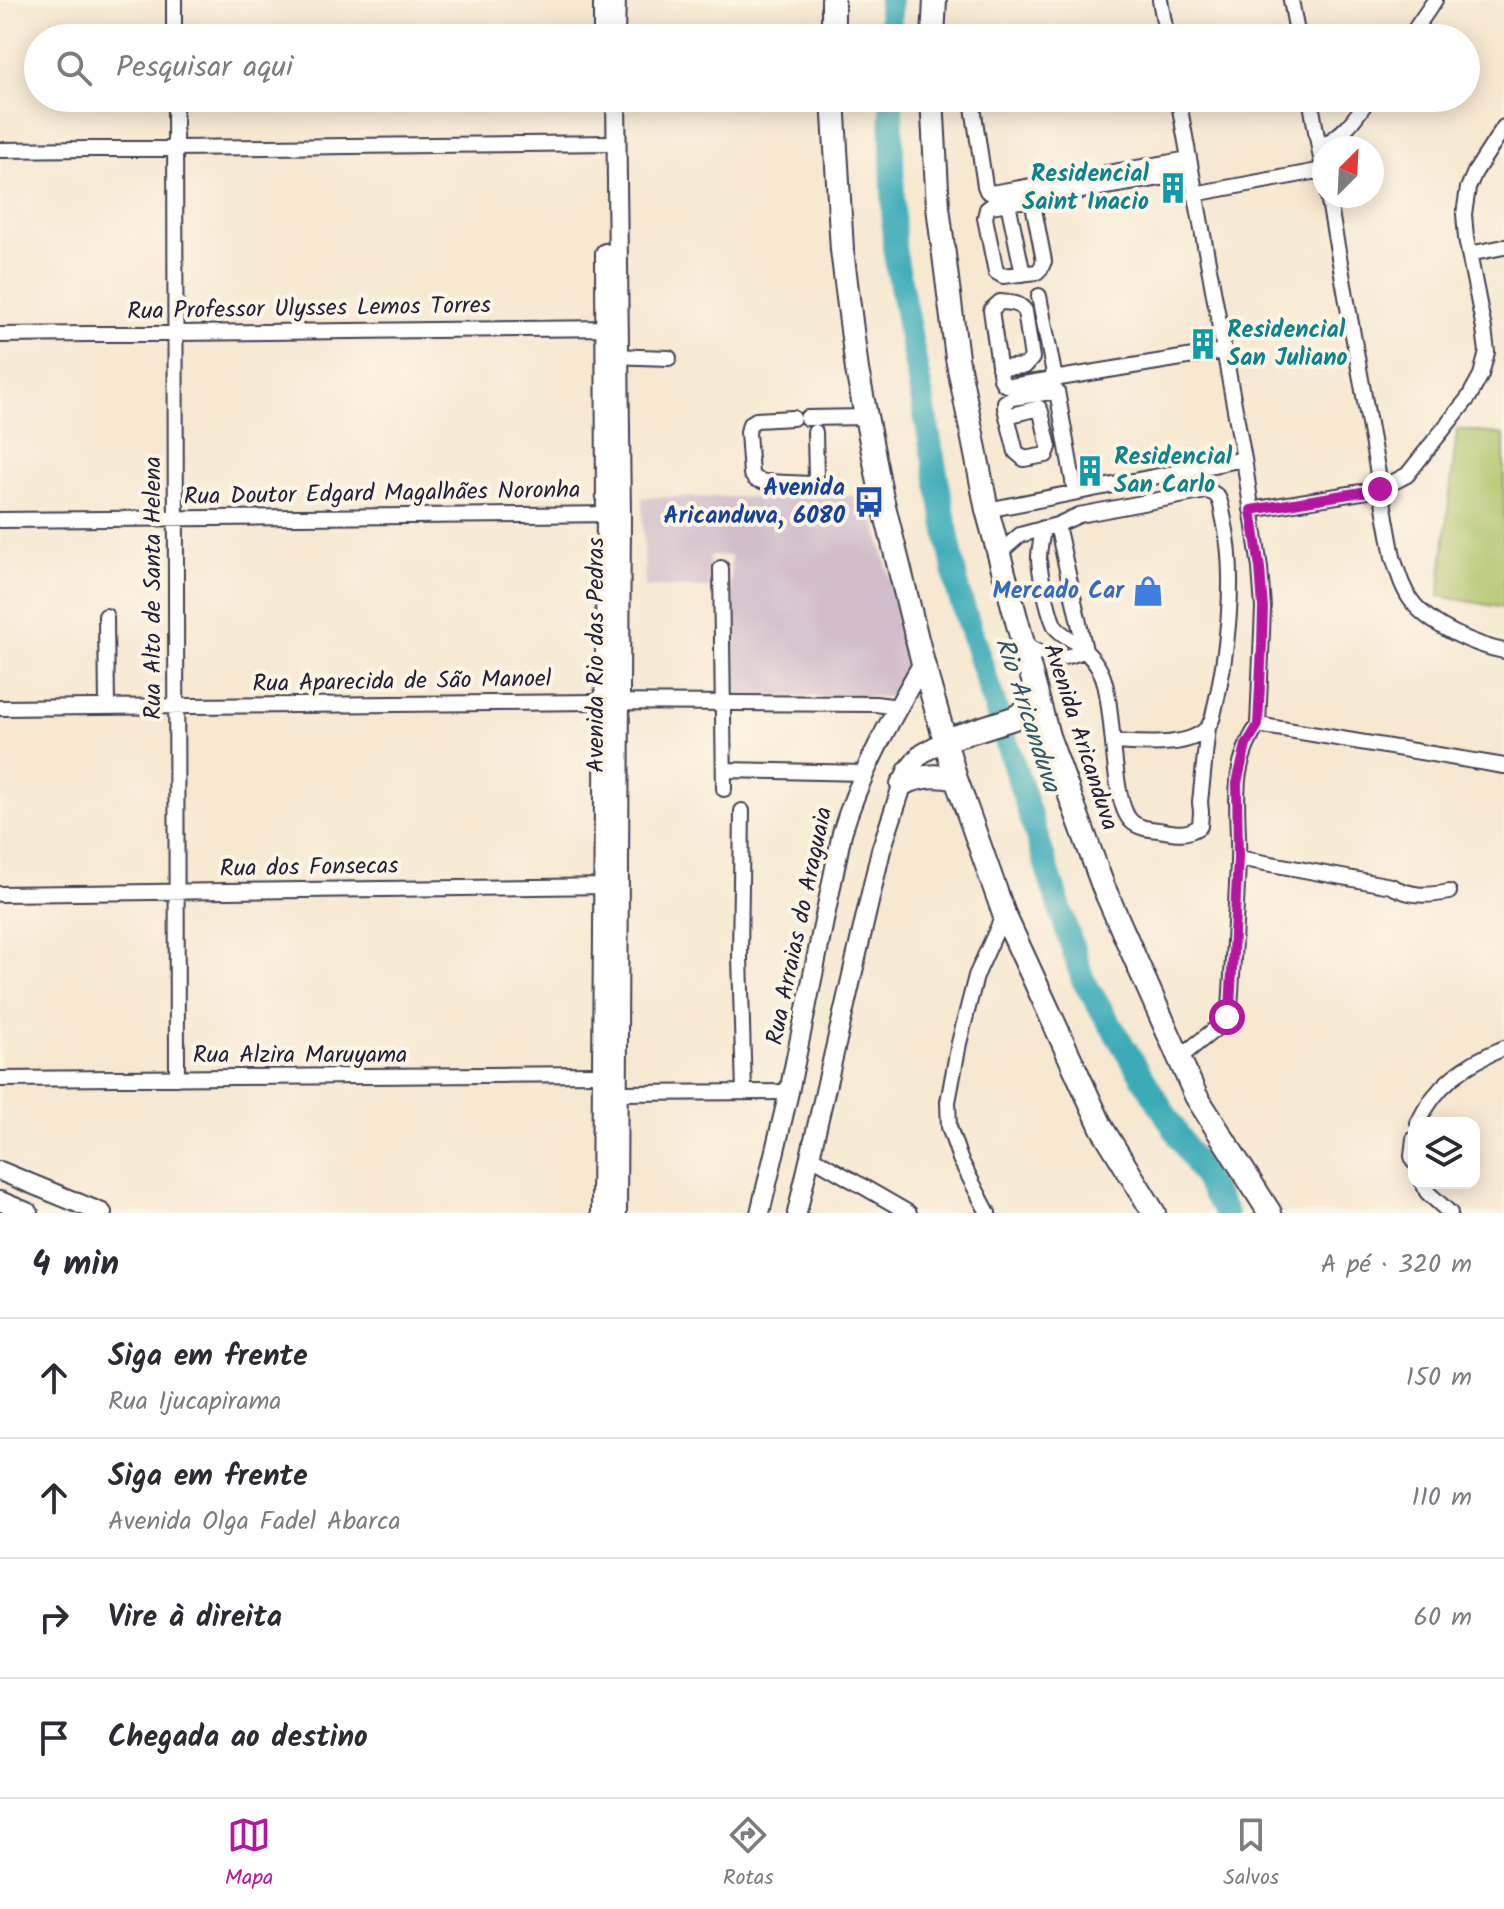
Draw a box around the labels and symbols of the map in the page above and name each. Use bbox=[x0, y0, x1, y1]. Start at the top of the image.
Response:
north arrow bbox=[1312, 136, 1384, 208]
place label: Residencial Saint Inacio bbox=[1022, 155, 1150, 222]
building icon: Residencial Saint Inacio bbox=[1156, 171, 1190, 205]
street label: Rua Professor Ulysses Lemos Torres bbox=[127, 286, 491, 332]
place label: Residencial San Juliano bbox=[1227, 311, 1348, 378]
building icon: Residencial San Juliano bbox=[1186, 327, 1220, 361]
place label: Residencial San Carlo bbox=[1114, 438, 1233, 505]
building icon: Residencial San Carlo bbox=[1073, 454, 1107, 488]
street label: Rua Alto de Santa Helena bbox=[134, 456, 173, 720]
place label: Avenida Aricanduva, 6080 bbox=[663, 469, 846, 536]
street label: Rua Doutor Edgard Magalhães Noronha bbox=[183, 471, 581, 517]
route end bbox=[1362, 471, 1398, 507]
bus stop icon: Avenida Aricanduva, 6080 bbox=[852, 485, 886, 519]
street label: Avenida Rio das Pedras bbox=[577, 537, 616, 773]
place label: Mercado Car bbox=[993, 572, 1125, 611]
shop icon: Mercado Car bbox=[1131, 574, 1165, 608]
water label: Rio Aricanduva bbox=[982, 632, 1072, 800]
street label: Avenida Aricanduva bbox=[1031, 638, 1129, 836]
street label: Rua Aparecida de São Manoel bbox=[252, 660, 552, 704]
street label: Rua Arraias do Araguaia bbox=[756, 803, 844, 1049]
street label: Rua dos Fonsecas bbox=[219, 847, 399, 889]
route start bbox=[1209, 999, 1245, 1035]
street label: Rua Alzira Maruyama bbox=[193, 1036, 407, 1075]

